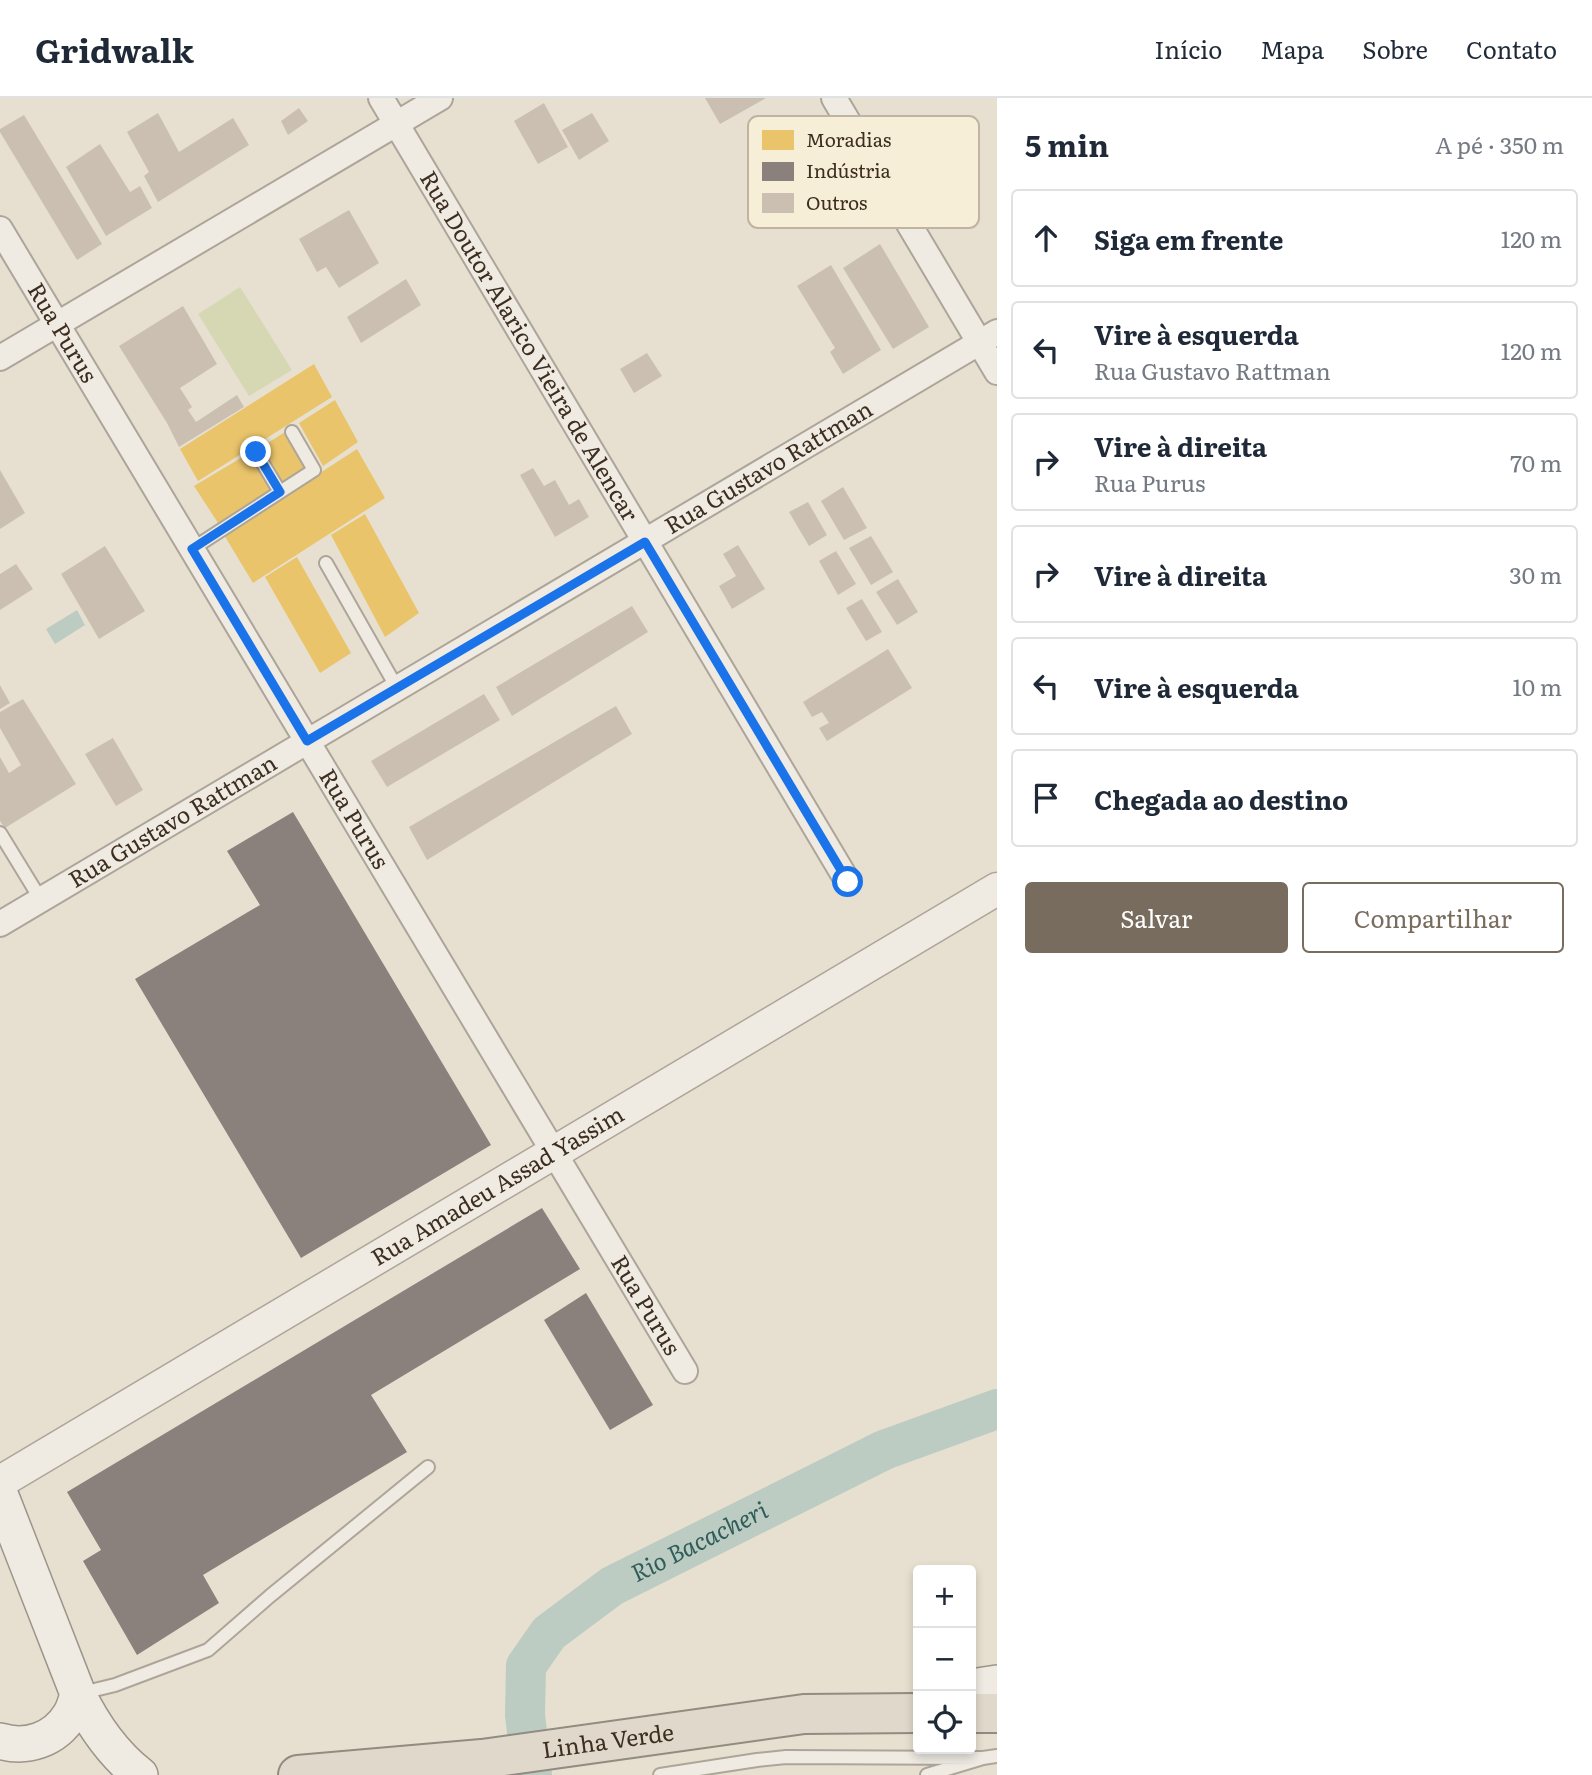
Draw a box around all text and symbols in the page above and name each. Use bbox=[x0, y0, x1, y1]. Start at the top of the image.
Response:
text: Gridwalk bbox=[35, 24, 194, 73]
text: Início bbox=[1155, 31, 1222, 66]
text: Mapa bbox=[1260, 31, 1324, 66]
text: Sobre bbox=[1362, 31, 1428, 66]
text: Contato bbox=[1466, 31, 1557, 66]
legend bbox=[748, 116, 979, 228]
text: 5 min bbox=[1025, 122, 1109, 166]
text: Moradias bbox=[806, 125, 892, 153]
text: A pé · 350 m bbox=[1435, 127, 1564, 161]
text: Indústria bbox=[806, 156, 892, 184]
street label: Rua Doutor Alarico Vieira de Alencar bbox=[413, 163, 648, 527]
text: Outros bbox=[806, 188, 868, 216]
icon: ahead bbox=[1027, 219, 1065, 257]
text: Siga em frente bbox=[1094, 219, 1283, 258]
text: 120 m bbox=[1501, 221, 1562, 255]
street label: Rua Purus bbox=[21, 275, 107, 388]
text: Vire à esquerda bbox=[1094, 314, 1299, 353]
icon: left bbox=[1027, 331, 1065, 369]
text: 120 m bbox=[1501, 333, 1562, 367]
text: Rua Gustavo Rattman bbox=[1094, 353, 1331, 387]
street label: Rua Gustavo Rattman bbox=[657, 391, 878, 541]
text: Vire à direita bbox=[1094, 426, 1267, 465]
route end bbox=[240, 436, 271, 467]
icon: right bbox=[1027, 443, 1065, 481]
text: 70 m bbox=[1510, 445, 1562, 479]
text: Rua Purus bbox=[1094, 465, 1206, 499]
icon: right bbox=[1027, 555, 1065, 593]
text: Vire à direita bbox=[1094, 555, 1267, 594]
text: 30 m bbox=[1509, 557, 1562, 591]
icon: left bbox=[1027, 667, 1065, 705]
text: Vire à esquerda bbox=[1094, 667, 1299, 706]
text: 10 m bbox=[1512, 669, 1562, 703]
street label: Rua Gustavo Rattman bbox=[61, 745, 282, 895]
street label: Rua Purus bbox=[312, 761, 399, 875]
icon: arrive bbox=[1027, 779, 1065, 817]
text: Chegada ao destino bbox=[1094, 779, 1348, 818]
route start bbox=[832, 866, 863, 897]
button: Salvar bbox=[1025, 882, 1288, 953]
button: Compartilhar bbox=[1302, 882, 1564, 953]
street label: Rua Amadeu Assad Yassim bbox=[364, 1096, 629, 1273]
street label: Rua Purus bbox=[604, 1248, 691, 1361]
water label: Rio Bacacheri bbox=[624, 1491, 773, 1589]
map controls bbox=[913, 1565, 976, 1754]
button: + bbox=[913, 1565, 976, 1628]
button: − bbox=[913, 1628, 976, 1691]
button: locate bbox=[913, 1691, 976, 1754]
street label: Linha Verde bbox=[540, 1713, 676, 1765]

